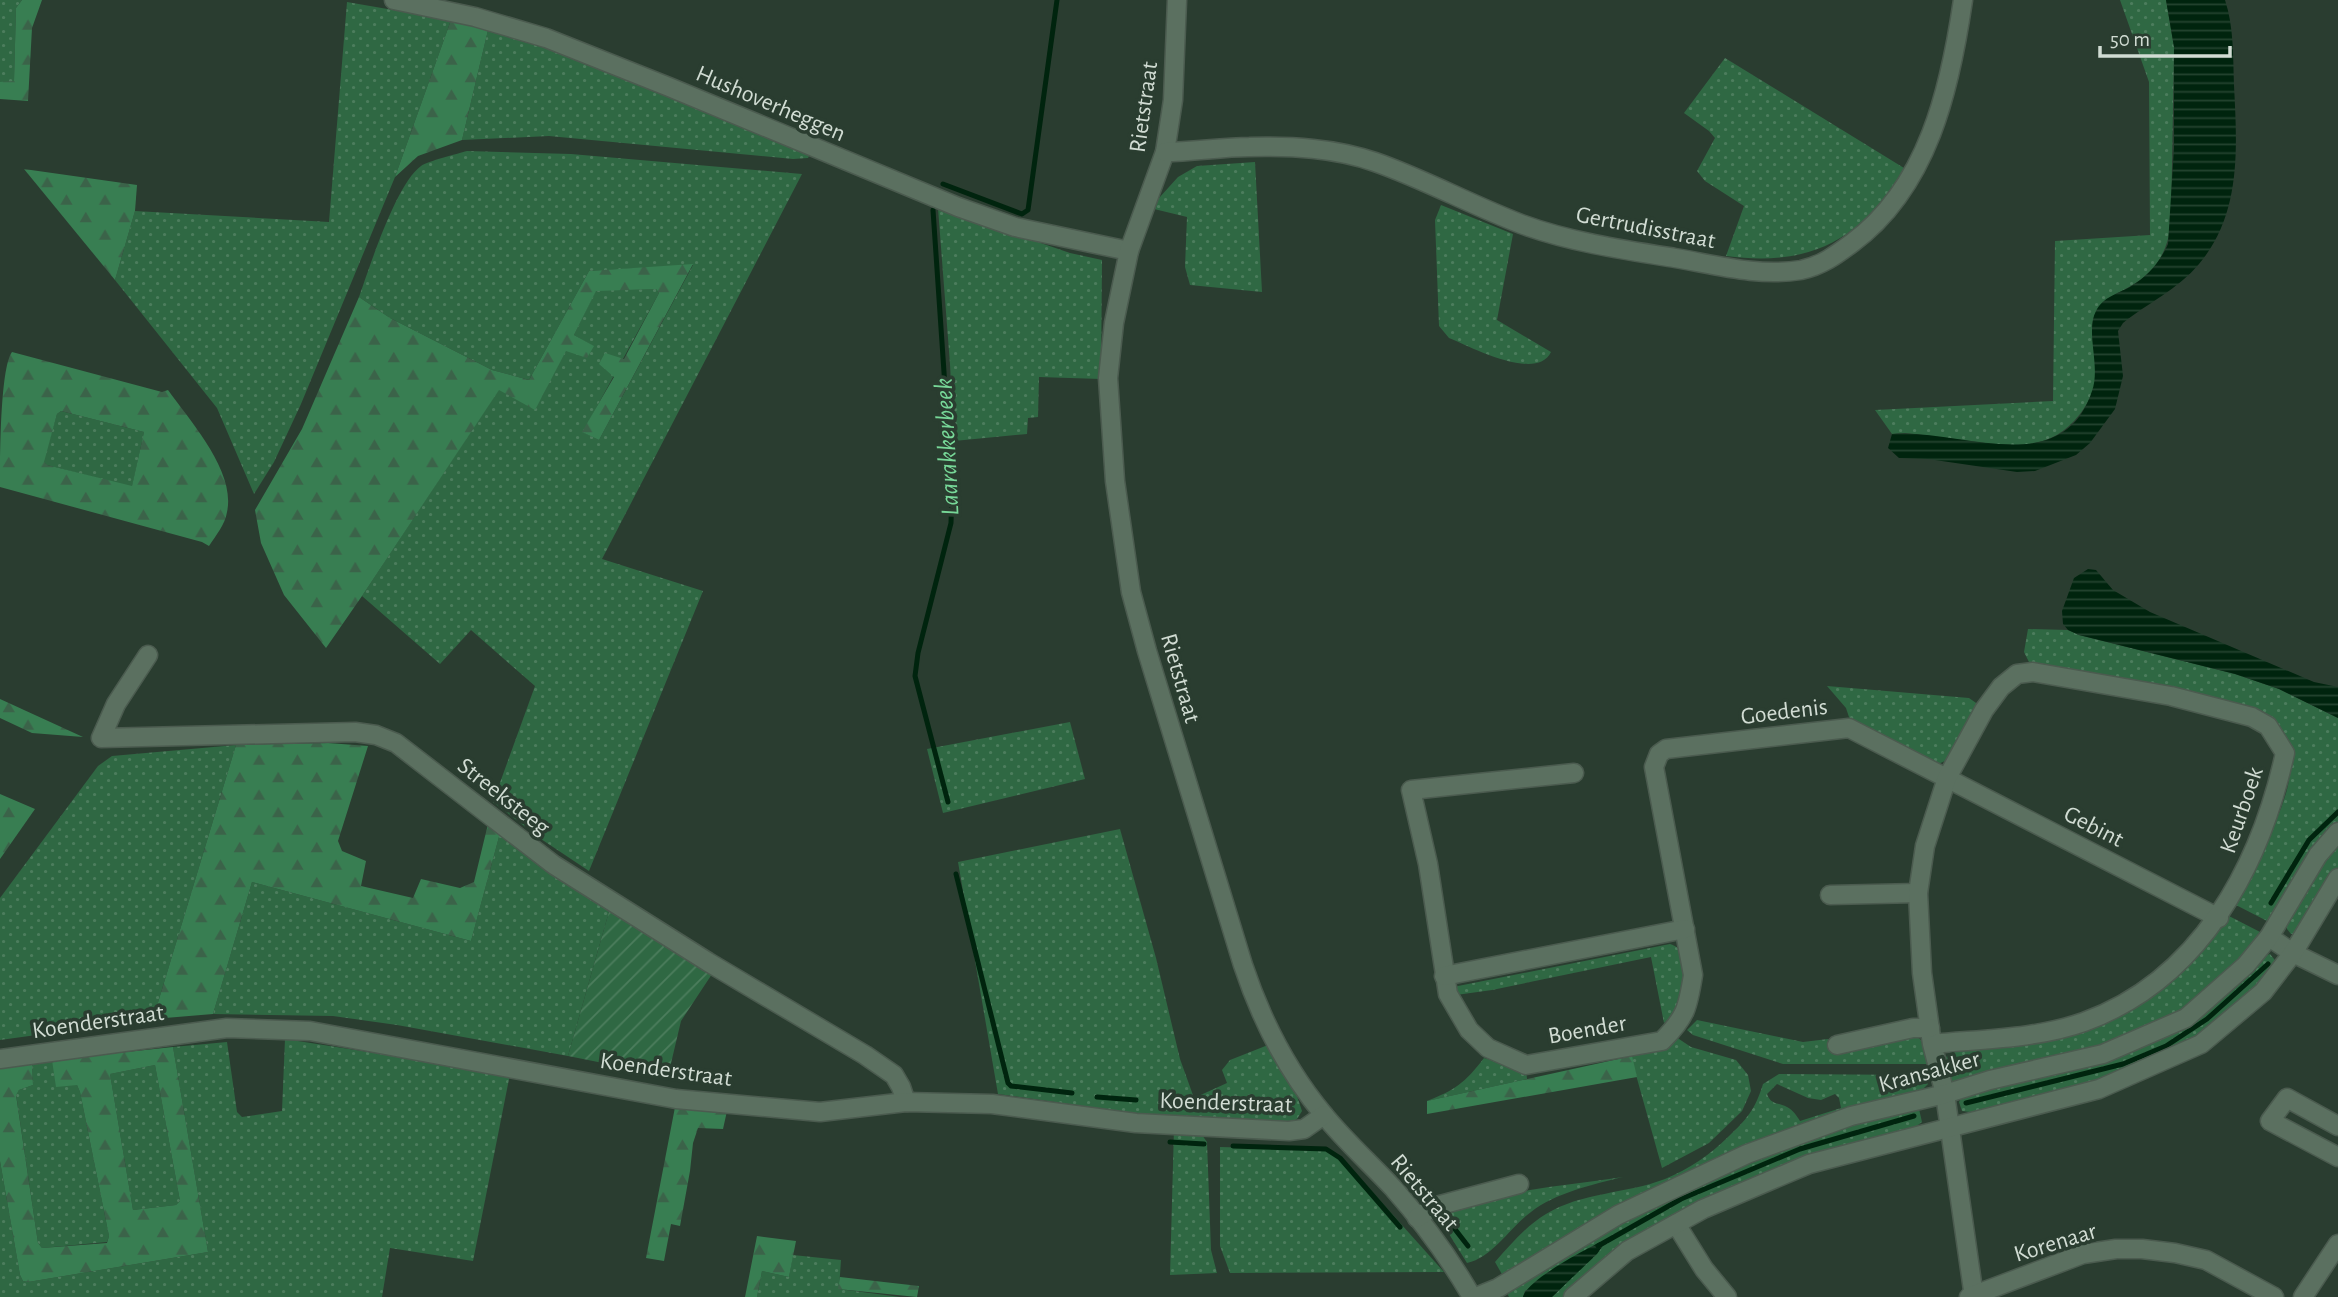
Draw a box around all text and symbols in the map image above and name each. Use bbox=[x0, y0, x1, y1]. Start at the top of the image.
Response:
scale bar bbox=[2100, 14, 2230, 58]
text: 50 m bbox=[2110, 29, 2150, 50]
street label: Rietstraat bbox=[1126, 60, 1162, 154]
street label: Hushoverheggen bbox=[692, 62, 849, 146]
street label: Gertrudisstraat bbox=[1574, 203, 1718, 253]
water label: Laarakkerbeek bbox=[930, 377, 964, 517]
street label: Rietstraat bbox=[1156, 631, 1204, 726]
street label: Goedenis bbox=[1739, 695, 1829, 729]
street label: Streeksteeg bbox=[453, 754, 554, 840]
street label: Keurboek bbox=[2216, 764, 2268, 857]
street label: Gebint bbox=[2060, 802, 2127, 852]
street label: Koenderstraat bbox=[31, 1001, 166, 1043]
street label: Boender bbox=[1546, 1011, 1628, 1049]
street label: Kransakker bbox=[1876, 1047, 1983, 1097]
street label: Koenderstraat bbox=[598, 1049, 734, 1091]
street label: Koenderstraat bbox=[1159, 1089, 1293, 1117]
street label: Rietstraat bbox=[1386, 1150, 1463, 1236]
street label: Korenaar bbox=[2011, 1219, 2100, 1267]

